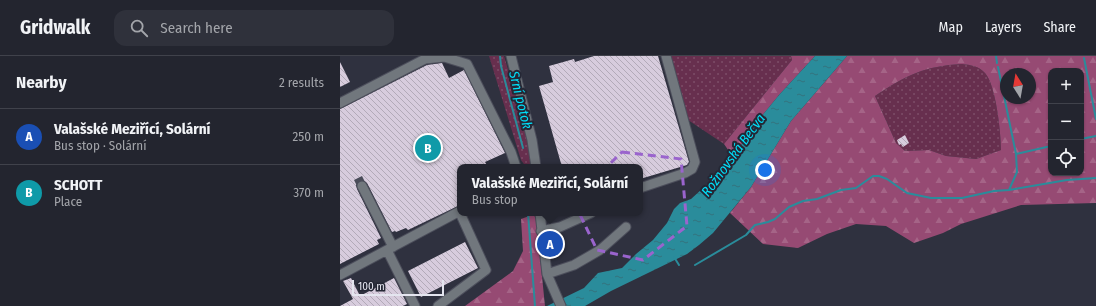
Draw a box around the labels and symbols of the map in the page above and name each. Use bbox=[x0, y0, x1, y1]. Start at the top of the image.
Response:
water label: Srní potok bbox=[505, 68, 536, 131]
north arrow bbox=[1000, 68, 1036, 104]
water label: Rožnovská Bečva bbox=[698, 111, 769, 200]
pin: B bbox=[415, 133, 441, 163]
your location bbox=[755, 160, 775, 180]
pin: A bbox=[537, 229, 563, 259]
scale bar bbox=[352, 278, 444, 297]

